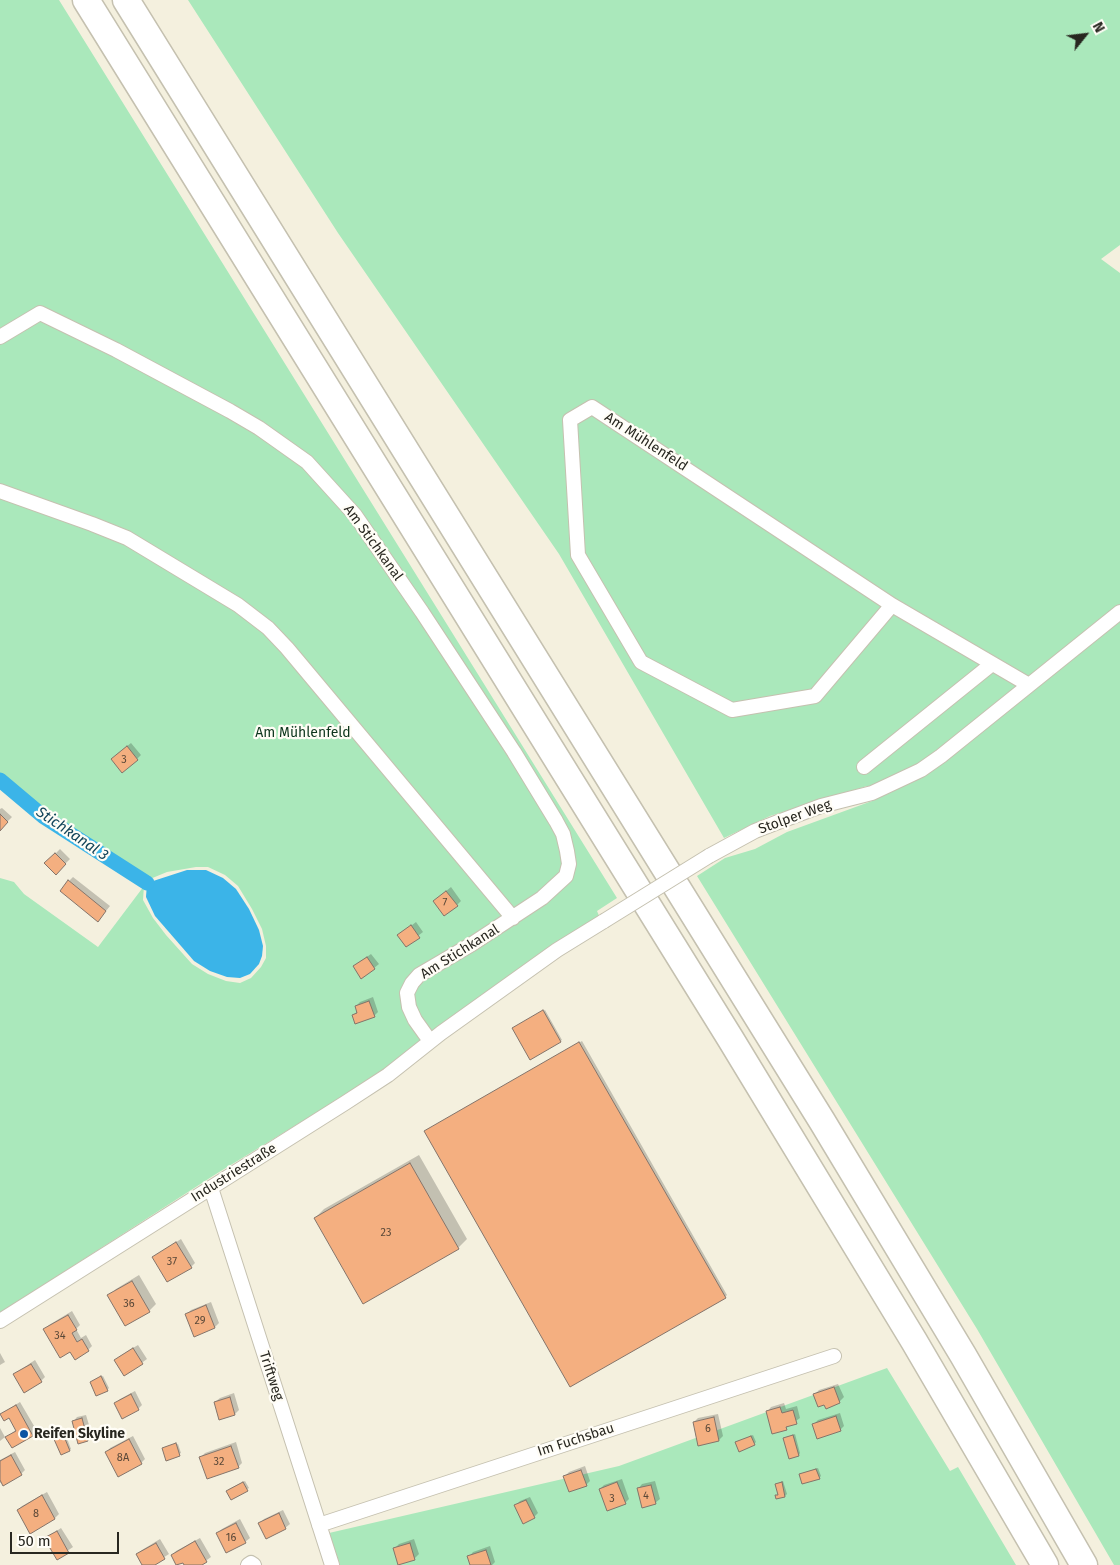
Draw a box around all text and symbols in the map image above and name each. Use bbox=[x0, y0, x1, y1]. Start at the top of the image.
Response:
north arrow bbox=[1060, 10, 1110, 60]
text: N bbox=[1089, 19, 1108, 36]
street label: Am Mühlenfeld bbox=[601, 409, 691, 475]
street label: Am Stichkanal bbox=[340, 502, 406, 584]
park label: Am Mühlenfeld bbox=[255, 725, 351, 741]
house number: 3 bbox=[121, 753, 127, 767]
street label: Stolper Weg bbox=[756, 796, 834, 838]
water label: Stichkanal 3 bbox=[33, 803, 111, 865]
house number: 7 bbox=[443, 896, 447, 910]
street label: Am Stichkanal bbox=[418, 921, 502, 983]
street label: Industriestraße bbox=[188, 1140, 280, 1206]
house number: 23 bbox=[381, 1226, 391, 1240]
house number: 37 bbox=[167, 1255, 177, 1269]
house number: 36 bbox=[123, 1297, 135, 1311]
house number: 29 bbox=[194, 1314, 206, 1328]
house number: 34 bbox=[54, 1329, 66, 1343]
street label: Triftweg bbox=[255, 1349, 287, 1403]
street label: Im Fuchsbau bbox=[535, 1420, 617, 1460]
house number: 6 bbox=[705, 1422, 711, 1436]
place label: Reifen Skyline bbox=[34, 1426, 125, 1442]
marker: Reifen Skyline bbox=[18, 1428, 30, 1440]
house number: 8A bbox=[117, 1451, 129, 1465]
house number: 32 bbox=[214, 1455, 224, 1469]
house number: 4 bbox=[643, 1489, 649, 1503]
house number: 3 bbox=[609, 1492, 615, 1506]
house number: 8 bbox=[33, 1507, 39, 1521]
scale bar bbox=[12, 1522, 121, 1554]
house number: 16 bbox=[226, 1531, 236, 1545]
text: 50 m bbox=[18, 1532, 51, 1550]

